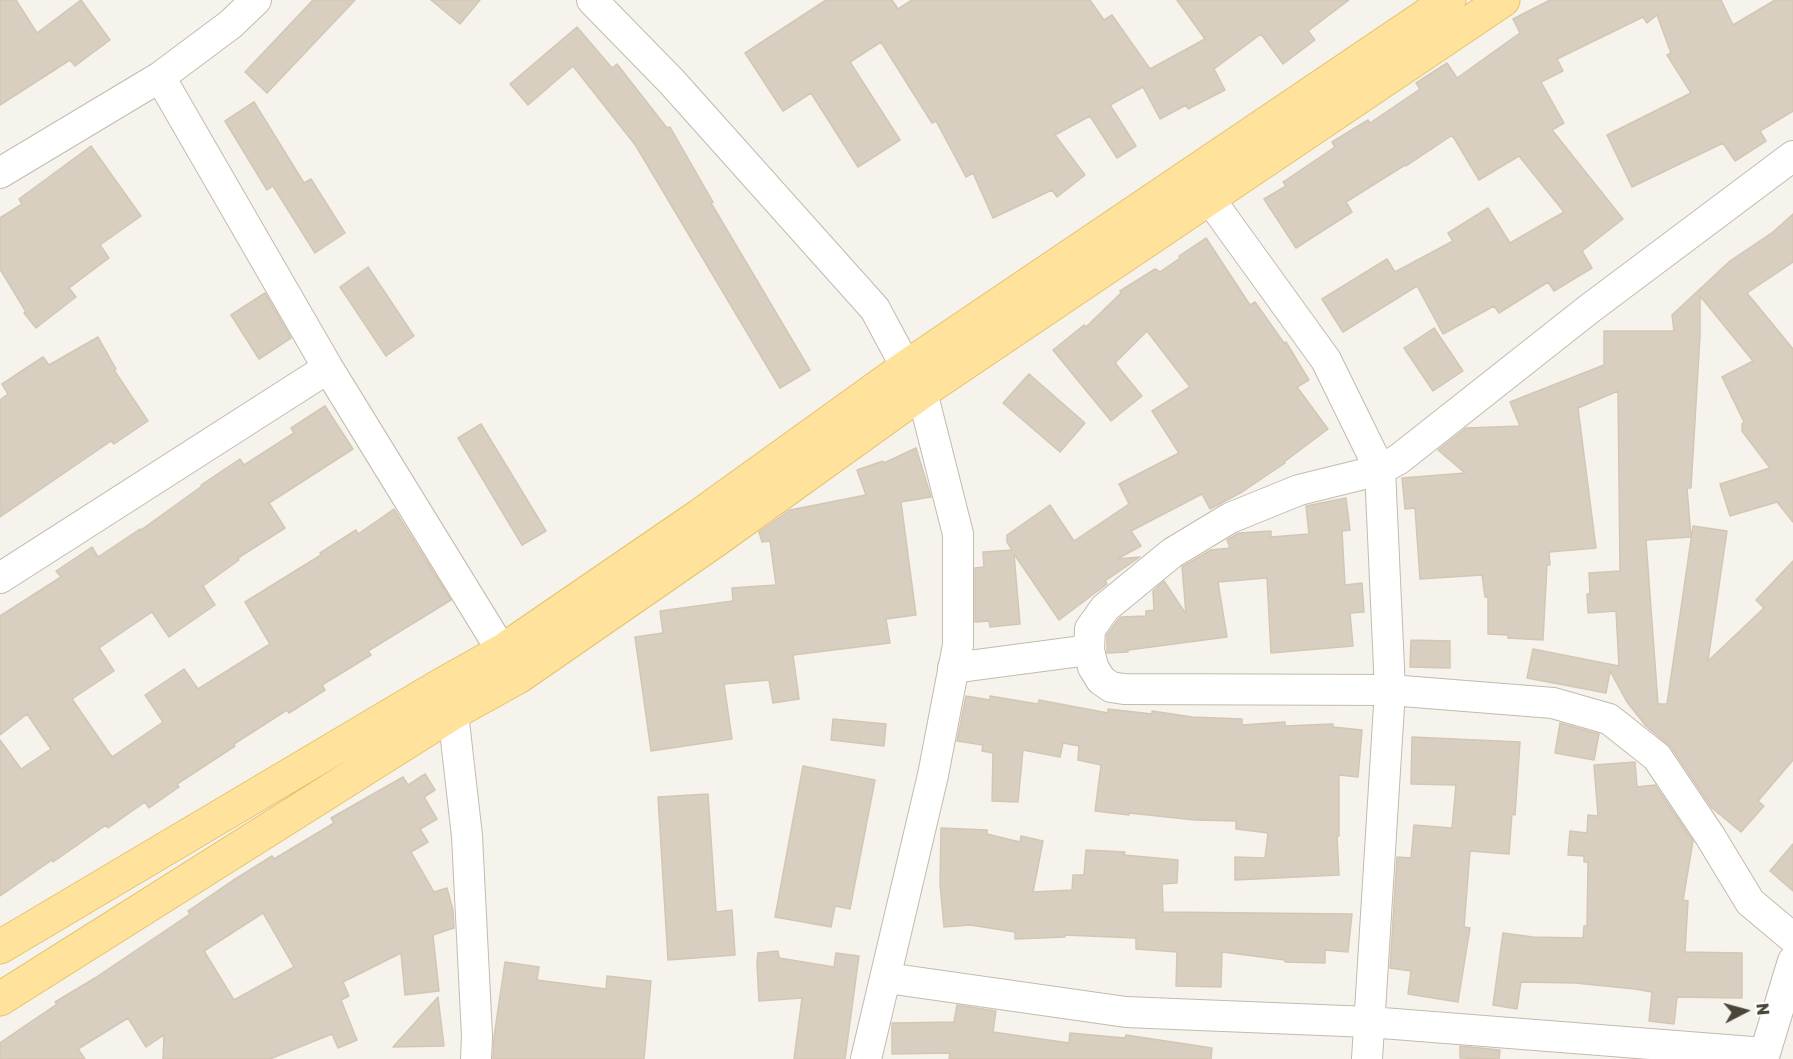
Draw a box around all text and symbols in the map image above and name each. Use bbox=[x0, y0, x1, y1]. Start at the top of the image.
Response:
north arrow bbox=[1715, 981, 1775, 1041]
text: N bbox=[1752, 1002, 1773, 1016]

